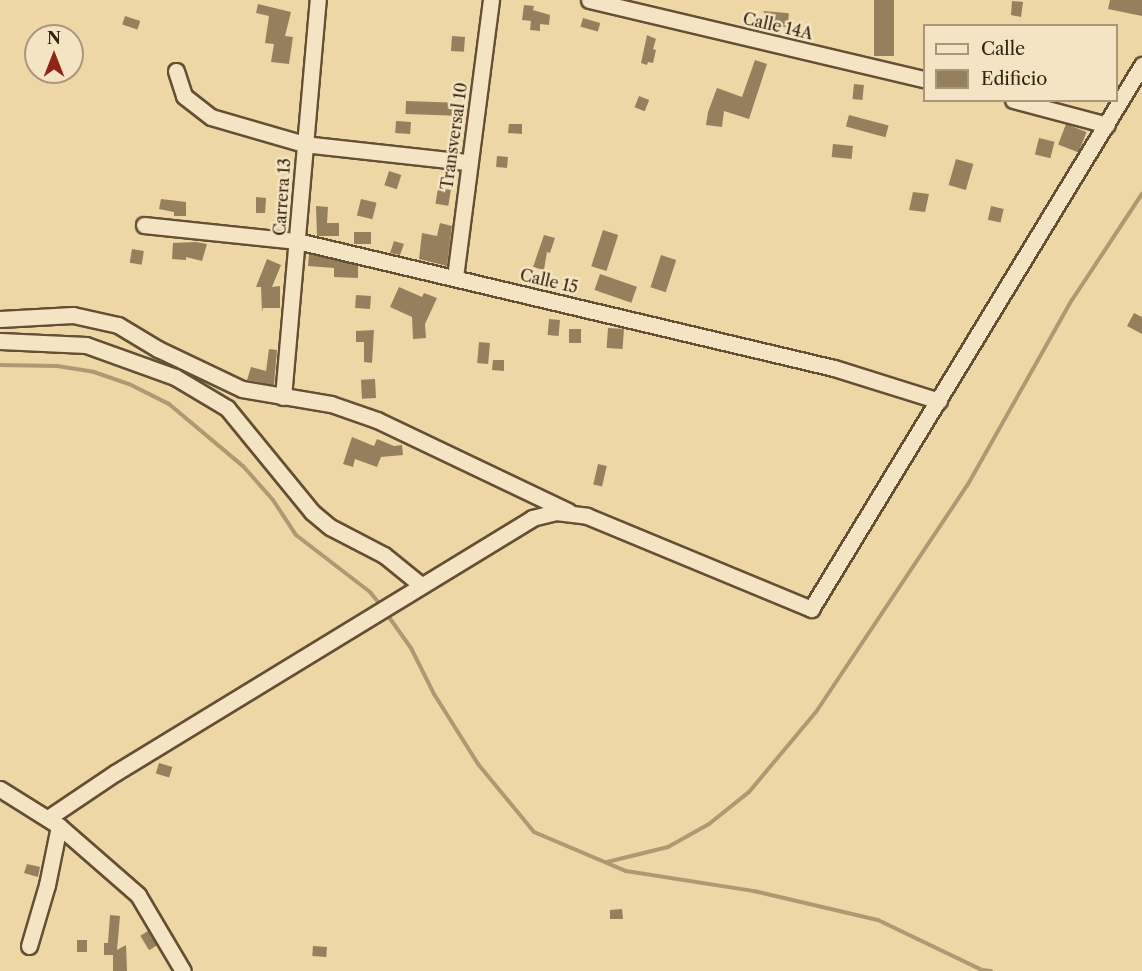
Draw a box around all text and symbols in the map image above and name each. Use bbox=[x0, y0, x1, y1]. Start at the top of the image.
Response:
street label: Calle 14A bbox=[741, 9, 815, 43]
north arrow bbox=[24, 24, 84, 84]
legend bbox=[923, 24, 1118, 102]
text: N bbox=[47, 28, 61, 48]
text: Calle bbox=[981, 38, 1025, 60]
text: Edificio bbox=[981, 68, 1047, 90]
street label: Transversal 10 bbox=[437, 81, 471, 191]
street label: Carrera 13 bbox=[270, 157, 294, 237]
street label: Calle 15 bbox=[518, 265, 580, 297]

